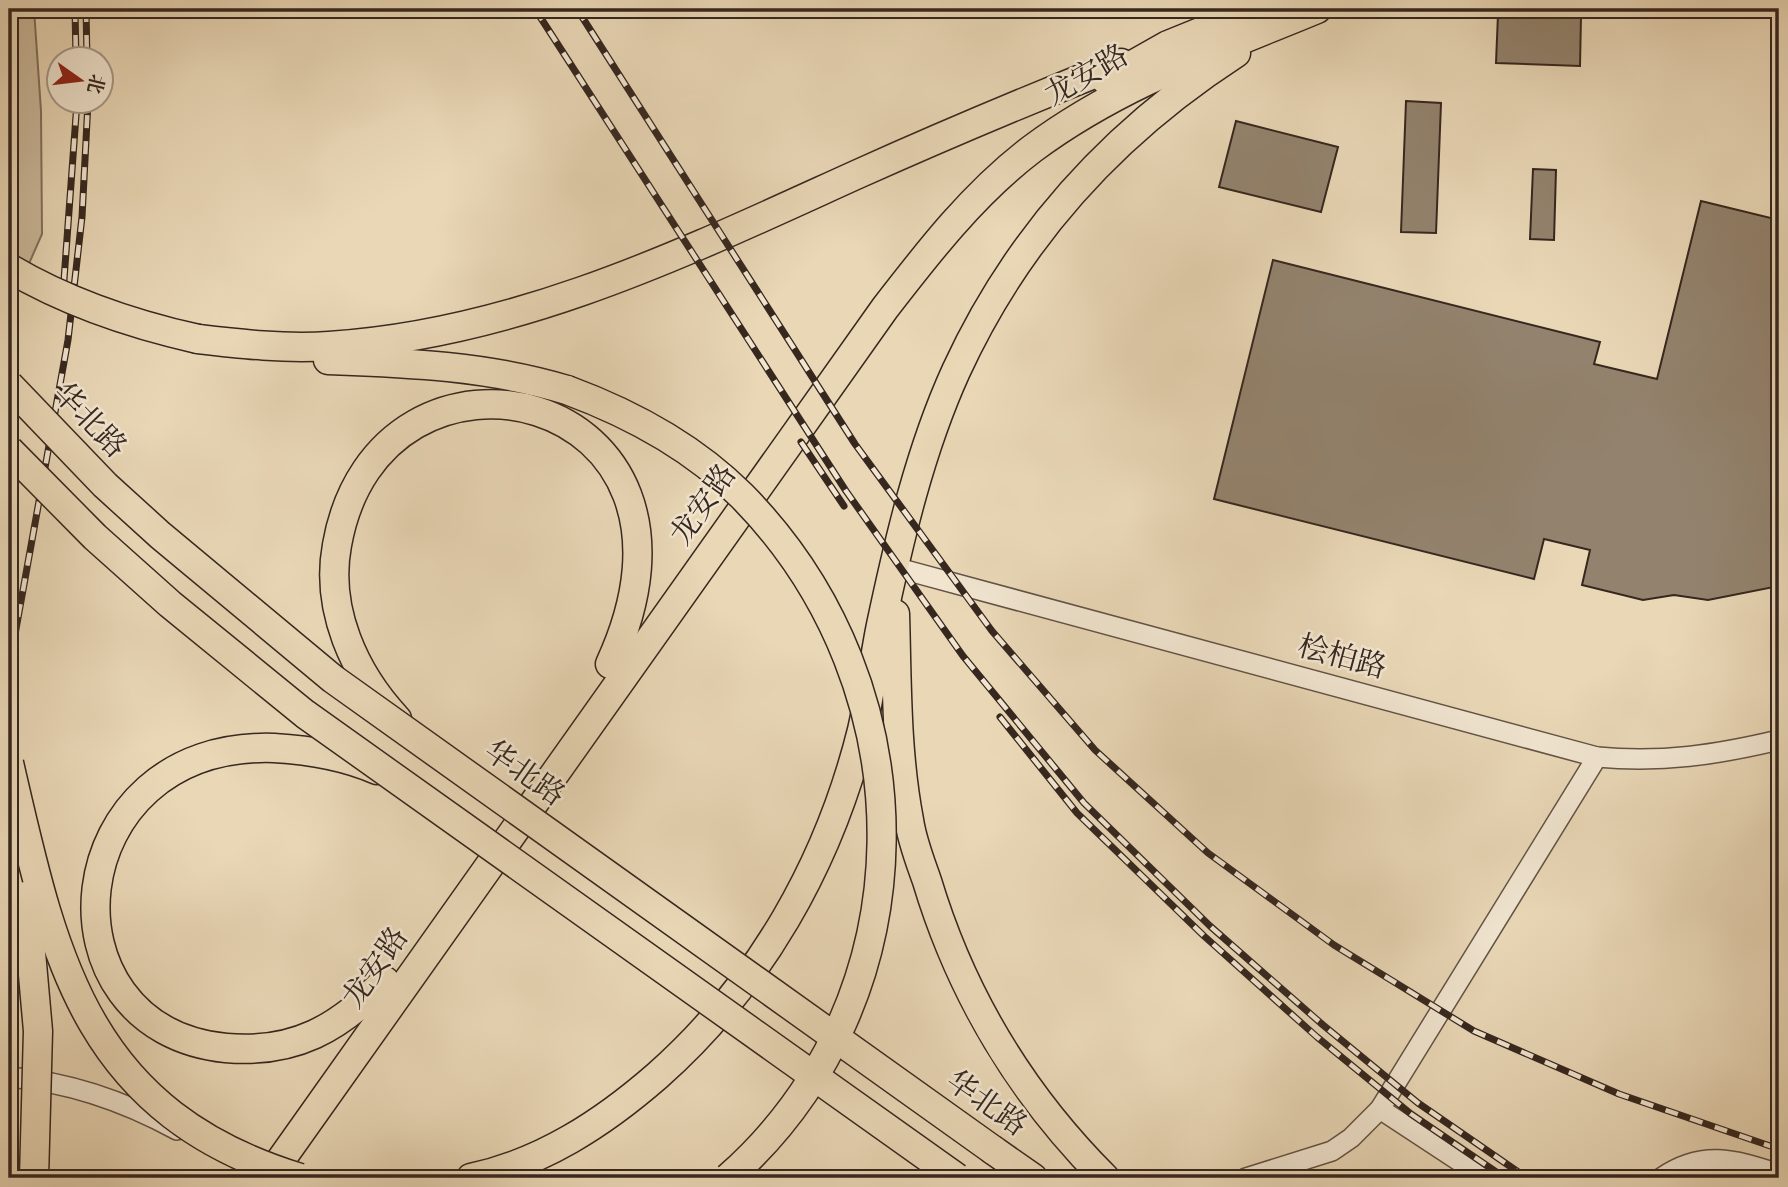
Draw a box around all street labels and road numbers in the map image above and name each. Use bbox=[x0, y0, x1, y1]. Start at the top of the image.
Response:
street label: 龙安路 bbox=[1039, 37, 1135, 115]
street label: 华北路 bbox=[44, 376, 134, 466]
street label: 龙安路 bbox=[663, 458, 745, 552]
street label: 桧柏路 bbox=[1294, 628, 1390, 688]
street label: 华北路 bbox=[477, 733, 571, 815]
street label: 龙安路 bbox=[335, 921, 417, 1015]
street label: 华北路 bbox=[939, 1063, 1033, 1145]

